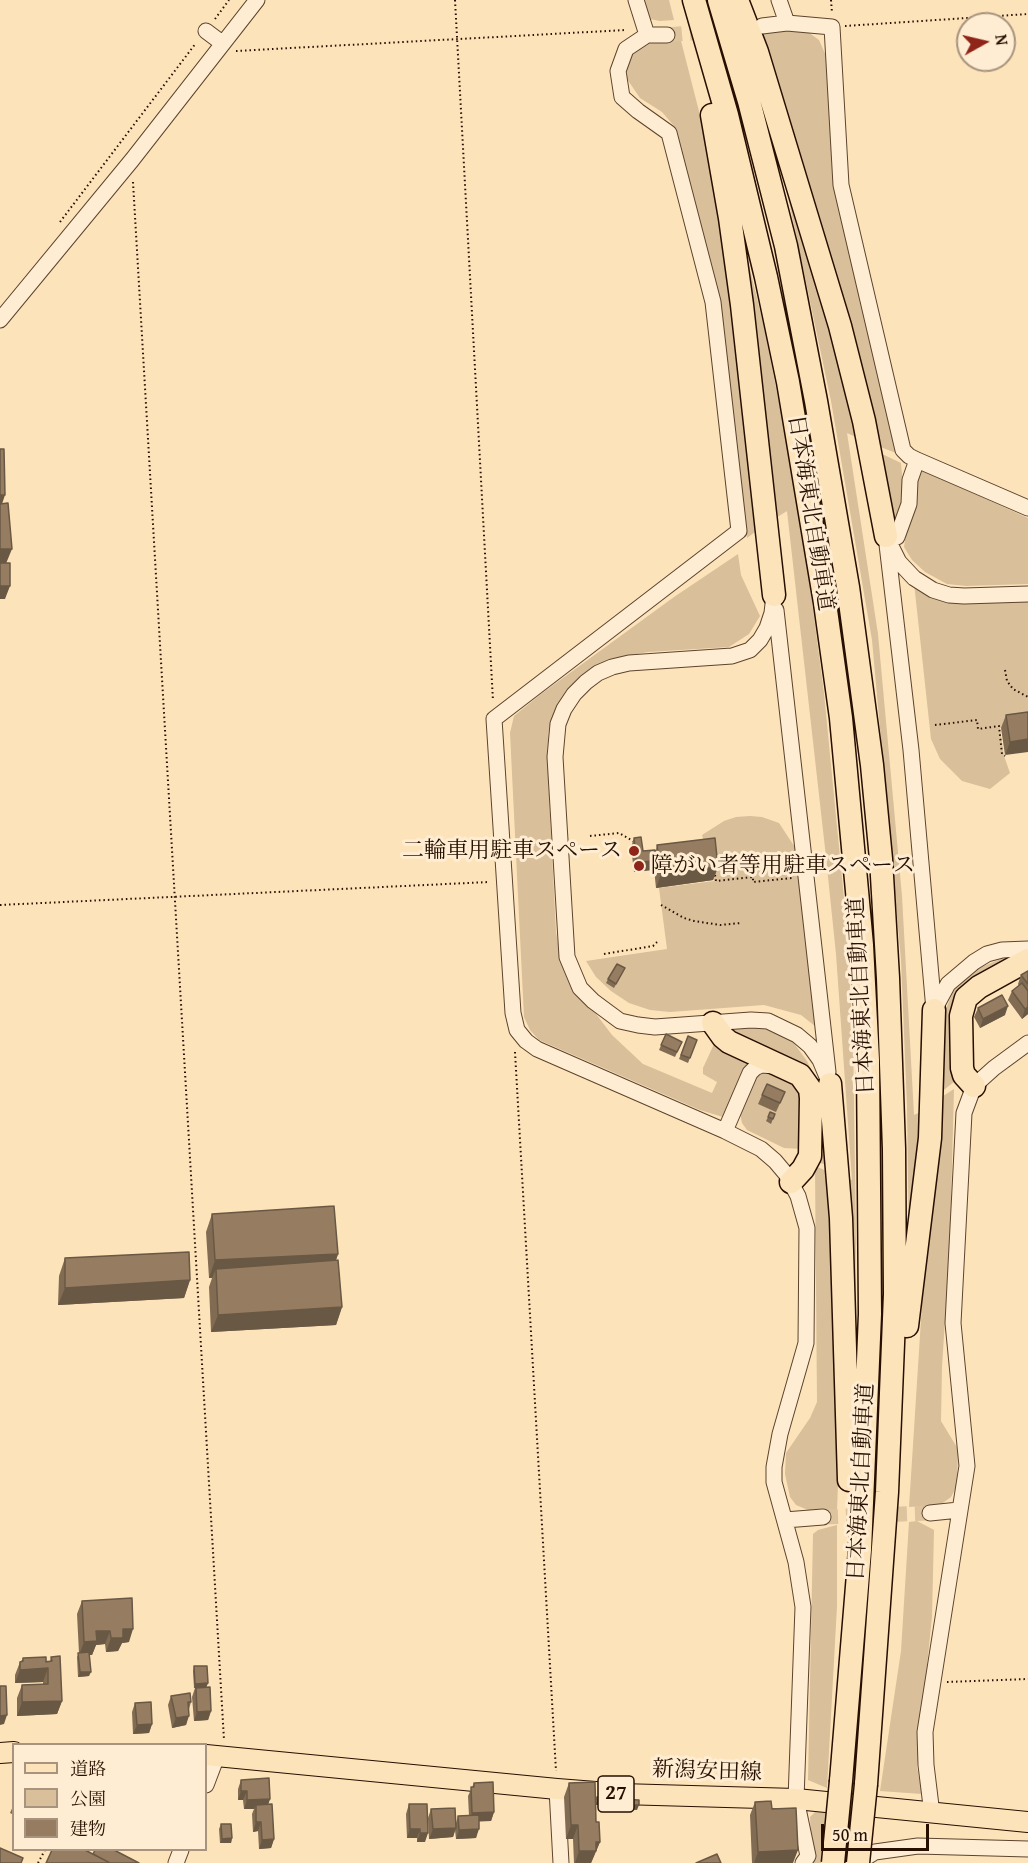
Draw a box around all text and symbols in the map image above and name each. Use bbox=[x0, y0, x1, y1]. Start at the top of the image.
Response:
north arrow bbox=[956, 12, 1016, 72]
text: N bbox=[989, 33, 1014, 47]
street label: 日本海東北自動車道 bbox=[781, 413, 839, 613]
place label: 二輪車用駐車スペース bbox=[402, 838, 622, 864]
marker: 二輪車用駐車スペース bbox=[627, 844, 641, 858]
place label: 障がい者等用駐車スペース bbox=[651, 853, 915, 879]
marker: 障がい者等用駐車スペース bbox=[632, 859, 646, 873]
street label: 日本海東北自動車道 bbox=[844, 896, 880, 1096]
street label: 日本海東北自動車道 bbox=[844, 1382, 880, 1582]
legend bbox=[12, 1743, 207, 1851]
text: 道路 bbox=[70, 1755, 106, 1782]
street label: 新潟安田線 bbox=[652, 1757, 762, 1787]
road number: 27 bbox=[598, 1776, 634, 1812]
text: 公園 bbox=[70, 1785, 106, 1812]
scale bar bbox=[824, 1812, 932, 1850]
text: 建物 bbox=[70, 1815, 106, 1842]
text: 50 m bbox=[832, 1821, 868, 1848]

